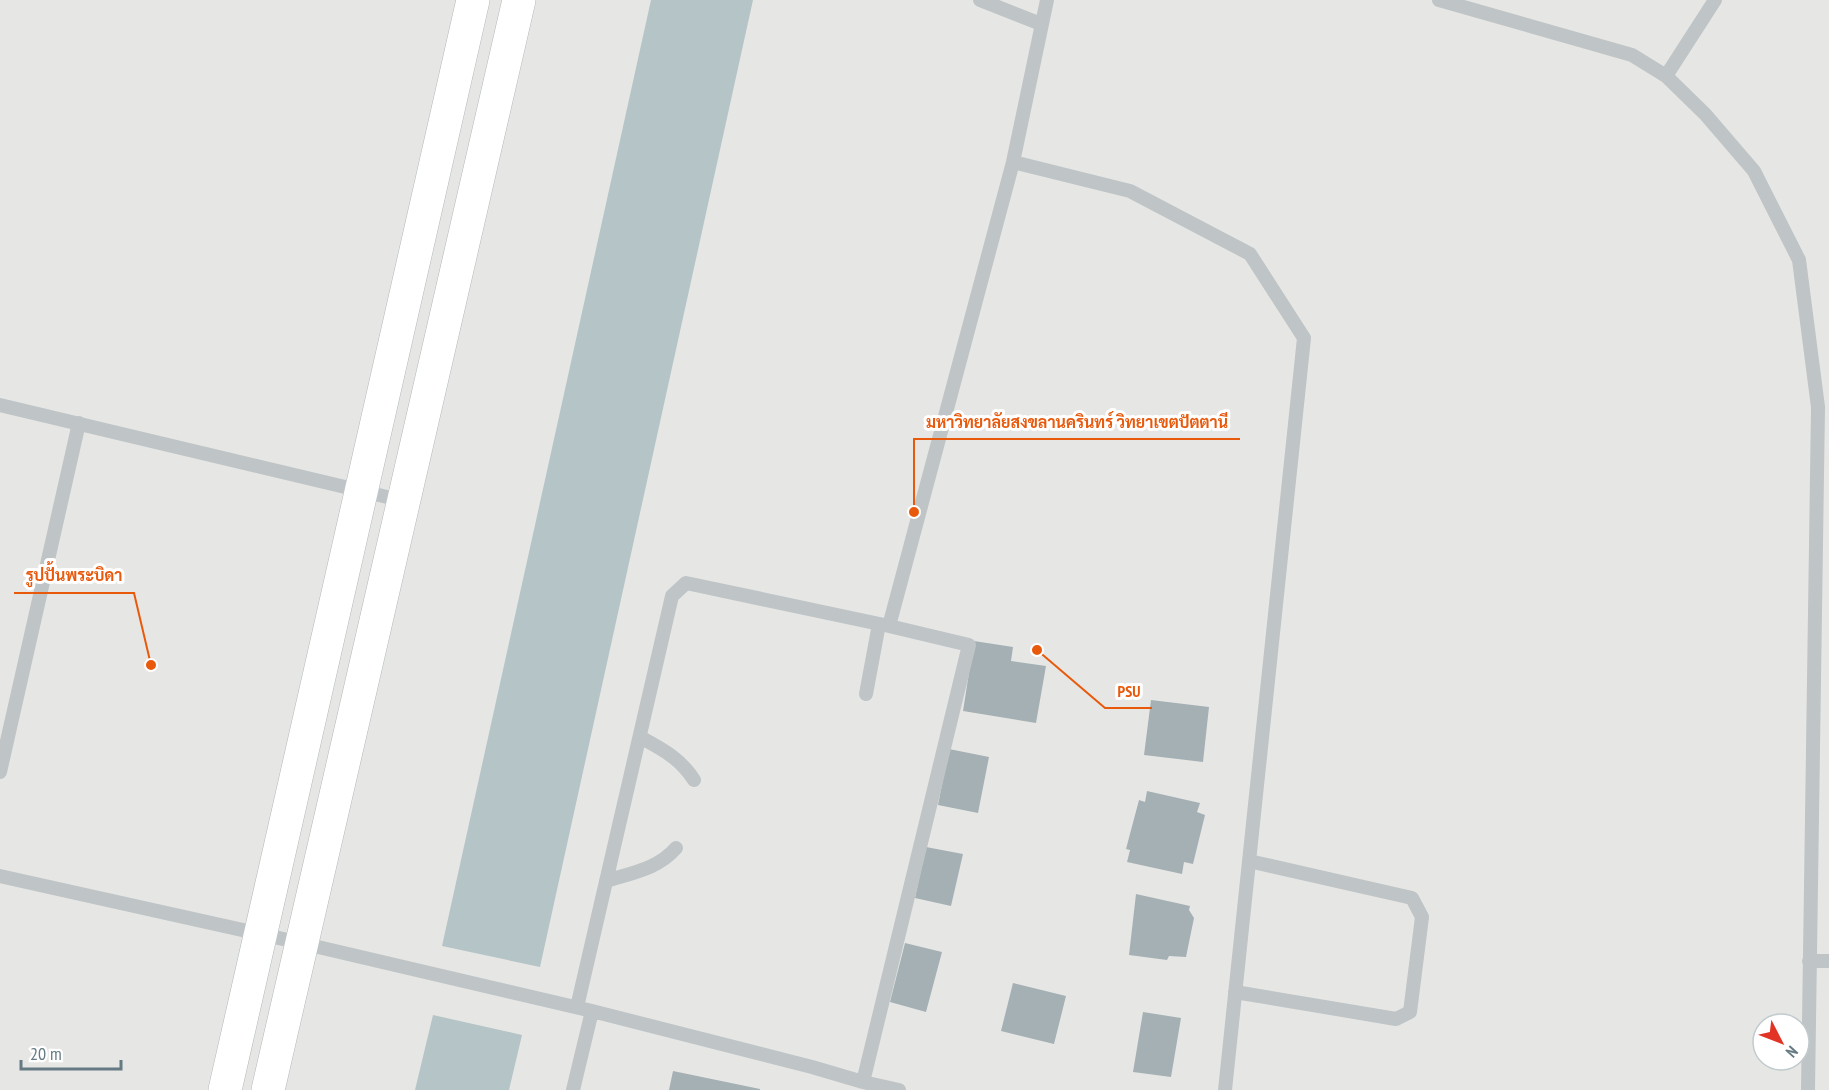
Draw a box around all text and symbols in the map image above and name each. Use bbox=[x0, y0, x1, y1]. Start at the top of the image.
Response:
callout: มหาวิทยาลัยสงขลานครินทร์ วิทยาเขตปัตตานี bbox=[914, 405, 1240, 439]
text: มหาวิทยาลัยสงขลานครินทร์ วิทยาเขตปัตตานี bbox=[926, 411, 1228, 432]
callout: รูปปั้นพระบิดา bbox=[14, 559, 134, 593]
text: รูปปั้นพระบิดา bbox=[25, 561, 122, 588]
callout: PSU bbox=[1105, 674, 1152, 708]
text: PSU bbox=[1118, 681, 1140, 701]
north arrow bbox=[1751, 1012, 1811, 1072]
scale bar bbox=[21, 1033, 122, 1071]
text: 20 m bbox=[30, 1042, 62, 1065]
text: N bbox=[1782, 1042, 1802, 1062]

